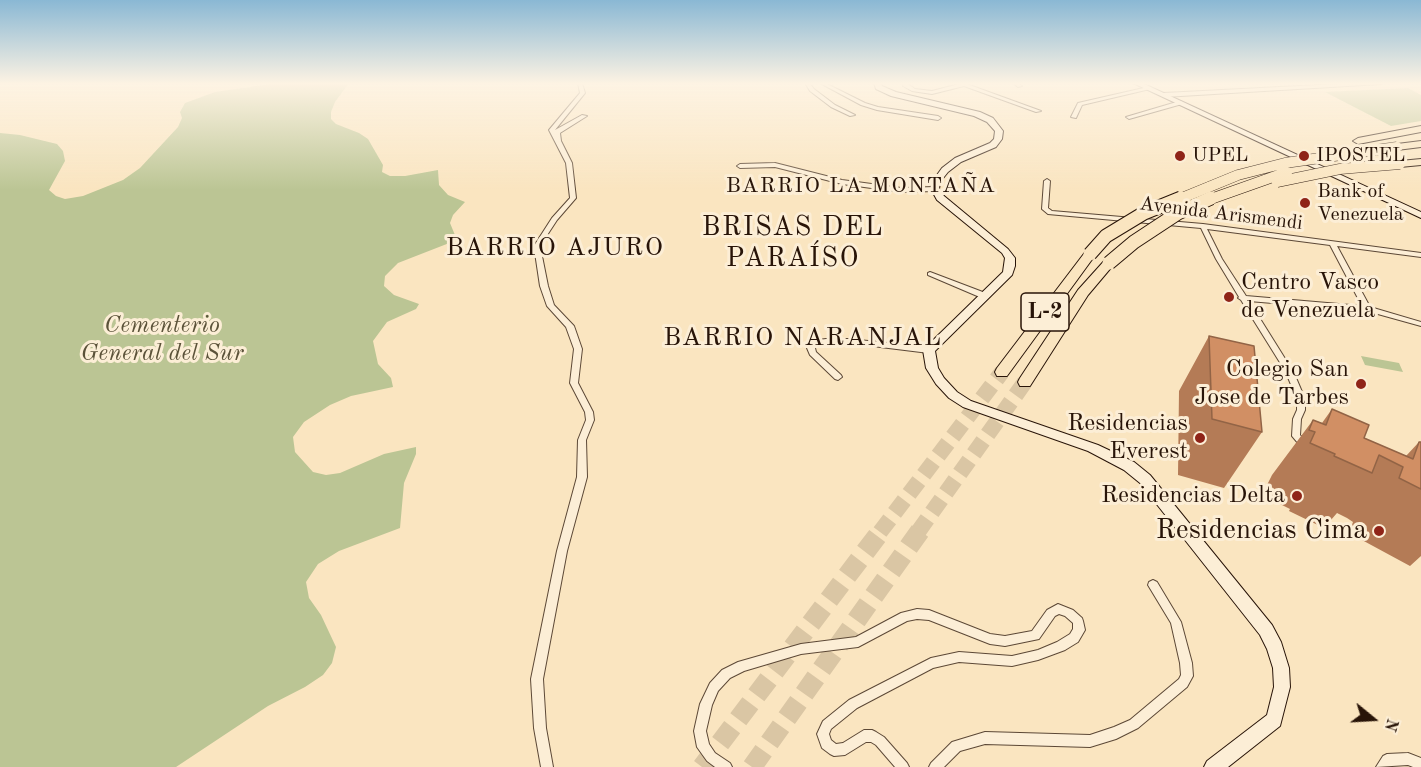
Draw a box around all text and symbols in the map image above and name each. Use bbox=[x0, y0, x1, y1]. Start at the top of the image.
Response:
place label: UPEL bbox=[1192, 144, 1248, 168]
place label: IPOSTEL bbox=[1316, 144, 1405, 168]
marker: UPEL bbox=[1173, 149, 1187, 163]
marker: IPOSTEL bbox=[1297, 149, 1311, 163]
district label: BARRIO LA MONTAÑA bbox=[726, 173, 996, 199]
place label: Bank of Venezuela bbox=[1317, 180, 1404, 227]
street label: Avenida Arismendi bbox=[1138, 192, 1304, 236]
marker: Bank of Venezuela bbox=[1298, 196, 1312, 210]
district label: BRISAS DEL PARAÍSO bbox=[702, 212, 884, 275]
district label: BARRIO AJURO bbox=[446, 232, 664, 264]
place label: Centro Vasco de Venezuela bbox=[1241, 269, 1379, 325]
marker: Centro Vasco de Venezuela bbox=[1222, 290, 1236, 304]
road number: L-2 bbox=[1021, 293, 1069, 331]
park label: Cementerio General del Sur bbox=[80, 312, 244, 368]
district label: BARRIO NARANJAL bbox=[663, 322, 943, 354]
place label: Colegio San Jose de Tarbes bbox=[1194, 356, 1349, 412]
marker: Colegio San Jose de Tarbes bbox=[1354, 377, 1368, 391]
place label: Residencias Everest bbox=[1067, 410, 1188, 466]
marker: Residencias Everest bbox=[1193, 431, 1207, 445]
place label: Residencias Delta bbox=[1101, 482, 1285, 510]
marker: Residencias Delta bbox=[1290, 489, 1304, 503]
place label: Residencias Cima bbox=[1156, 514, 1367, 548]
marker: Residencias Cima bbox=[1372, 524, 1386, 538]
north arrow bbox=[1343, 689, 1403, 749]
text: N bbox=[1381, 716, 1400, 733]

